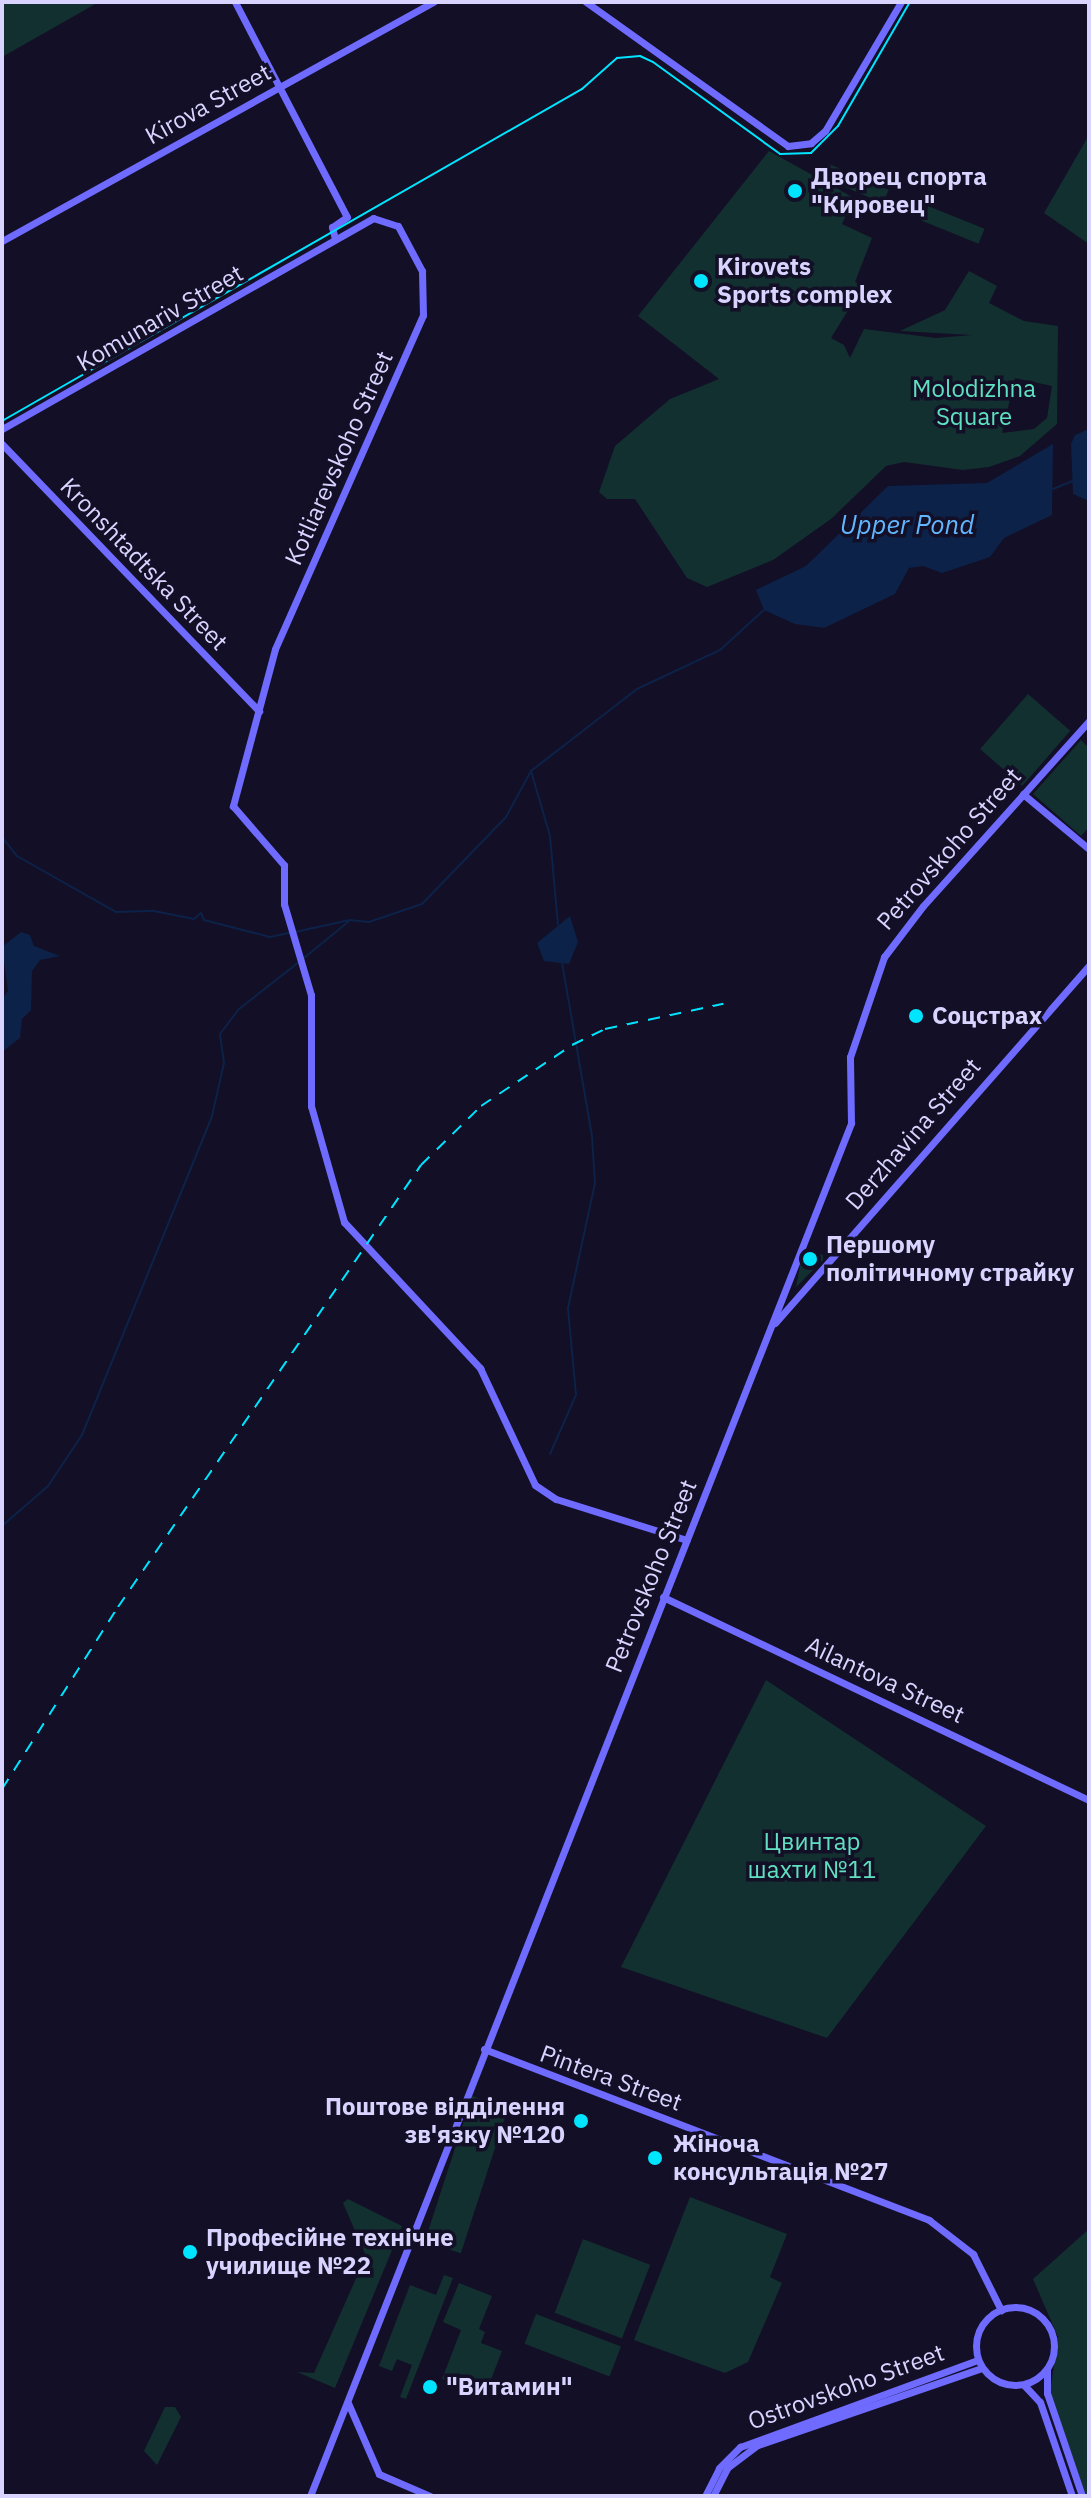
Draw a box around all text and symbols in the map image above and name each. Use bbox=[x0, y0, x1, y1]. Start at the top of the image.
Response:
street label: Kirova Street bbox=[140, 58, 276, 150]
place label: Дворец спорта "Кировец" bbox=[811, 163, 987, 219]
marker: Дворец спорта "Кировец" bbox=[786, 182, 804, 200]
place label: Kirovets Sports complex bbox=[717, 253, 893, 309]
street label: Komunariv Street bbox=[72, 259, 248, 377]
marker: Kirovets Sports complex bbox=[692, 272, 710, 290]
street label: Kotliarevskoho Street bbox=[279, 347, 399, 569]
park label: Molodizhna Square bbox=[912, 375, 1036, 431]
street label: Kronshtadtska Street bbox=[54, 472, 234, 656]
water label: Upper Pond bbox=[840, 509, 974, 541]
street label: Petrovskoho Street bbox=[871, 762, 1027, 936]
place label: Соцстрах bbox=[932, 1002, 1042, 1030]
marker: Соцстрах bbox=[907, 1007, 925, 1025]
street label: Derzhavina Street bbox=[839, 1052, 987, 1216]
place label: Першому політичному страйку bbox=[826, 1231, 1074, 1287]
marker: Першому політичному страйку bbox=[801, 1250, 819, 1268]
street label: Petrovskoho Street bbox=[599, 1475, 703, 1677]
street label: Ailantova Street bbox=[801, 1631, 969, 1729]
park label: Цвинтар шахти №11 bbox=[748, 1828, 876, 1884]
street label: Pintera Street bbox=[536, 2039, 686, 2117]
place label: Поштове відділення зв'язку №120 bbox=[325, 2093, 565, 2149]
marker: Поштове відділення зв'язку №120 bbox=[572, 2112, 590, 2130]
place label: Жіноча консультація №27 bbox=[673, 2130, 888, 2186]
marker: Жіноча консультація №27 bbox=[644, 2147, 666, 2169]
place label: Професійне технічне училище №22 bbox=[206, 2224, 454, 2280]
marker: Професійне технічне училище №22 bbox=[181, 2243, 199, 2261]
street label: Ostrovskoho Street bbox=[744, 2338, 948, 2436]
place label: "Витамин" bbox=[446, 2373, 573, 2401]
marker: "Витамин" bbox=[421, 2378, 439, 2396]

